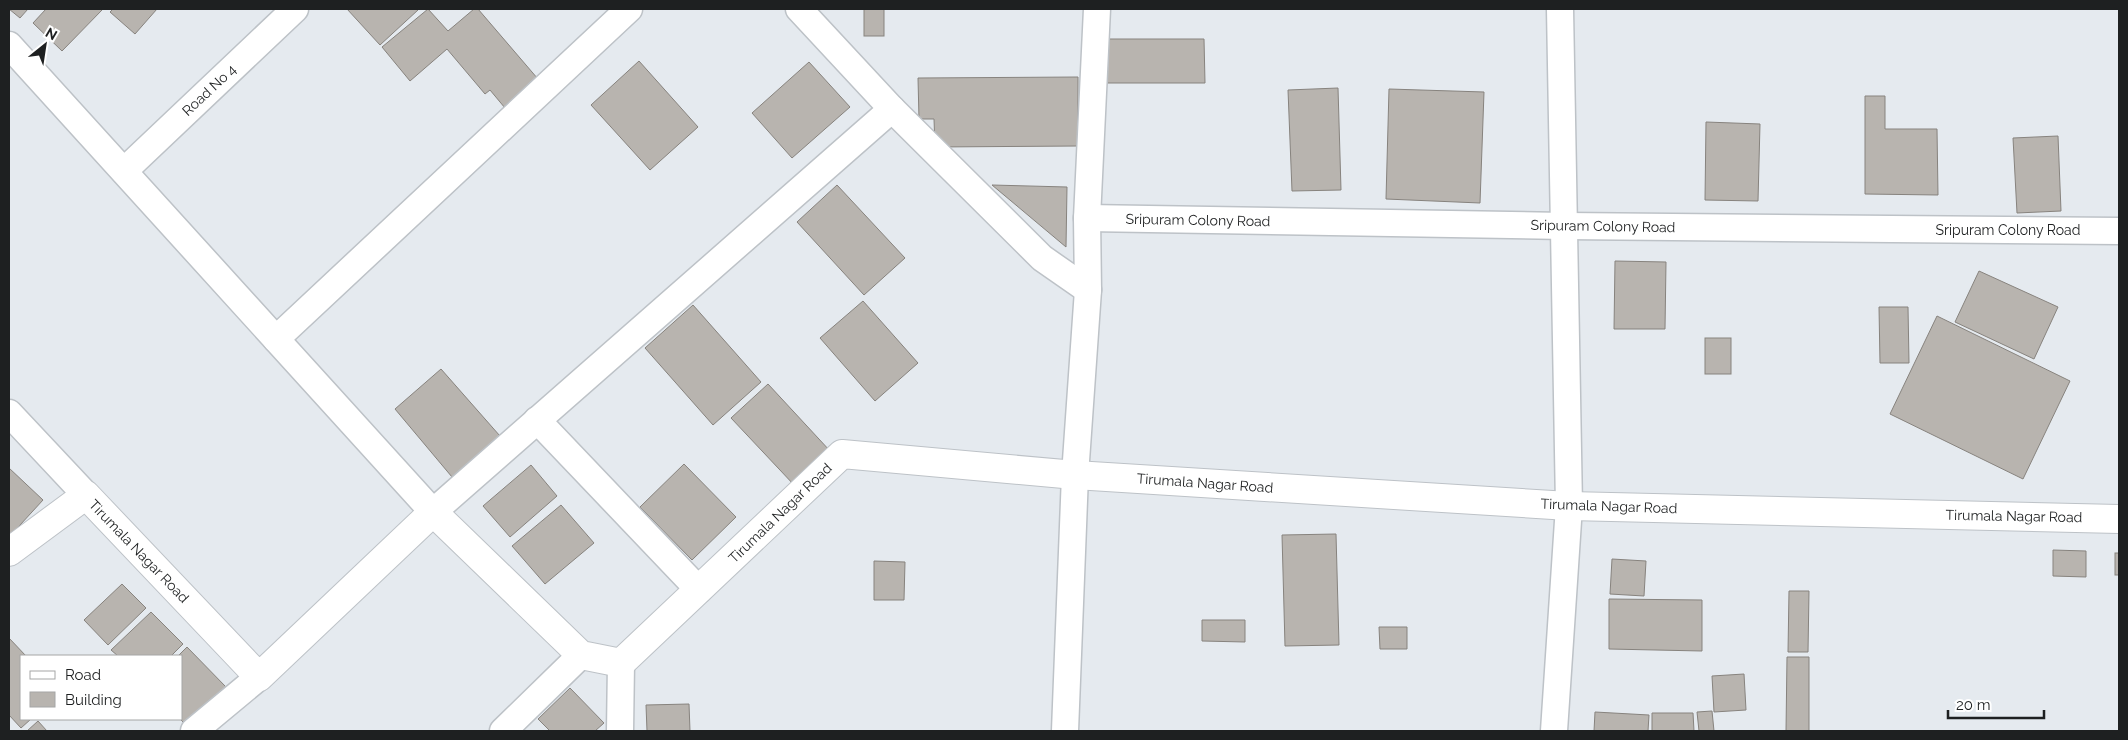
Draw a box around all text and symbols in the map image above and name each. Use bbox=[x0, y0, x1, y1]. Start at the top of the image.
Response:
north arrow bbox=[20, 20, 70, 70]
text: N bbox=[43, 24, 60, 43]
street label: Road No 4 bbox=[179, 61, 239, 119]
street label: Sripuram Colony Road bbox=[1125, 211, 1271, 229]
street label: Sripuram Colony Road bbox=[1530, 217, 1676, 235]
street label: Sripuram Colony Road bbox=[1936, 222, 2080, 238]
street label: Tirumala Nagar Road bbox=[725, 460, 835, 566]
street label: Tirumala Nagar Road bbox=[1136, 470, 1274, 496]
street label: Tirumala Nagar Road bbox=[86, 496, 192, 606]
street label: Tirumala Nagar Road bbox=[1540, 496, 1678, 516]
street label: Tirumala Nagar Road bbox=[1946, 507, 2082, 525]
legend bbox=[20, 655, 182, 720]
text: Road bbox=[65, 666, 101, 684]
scale bar bbox=[1948, 688, 2044, 720]
text: Building bbox=[65, 691, 122, 709]
text: 20 m bbox=[1956, 696, 1991, 714]

